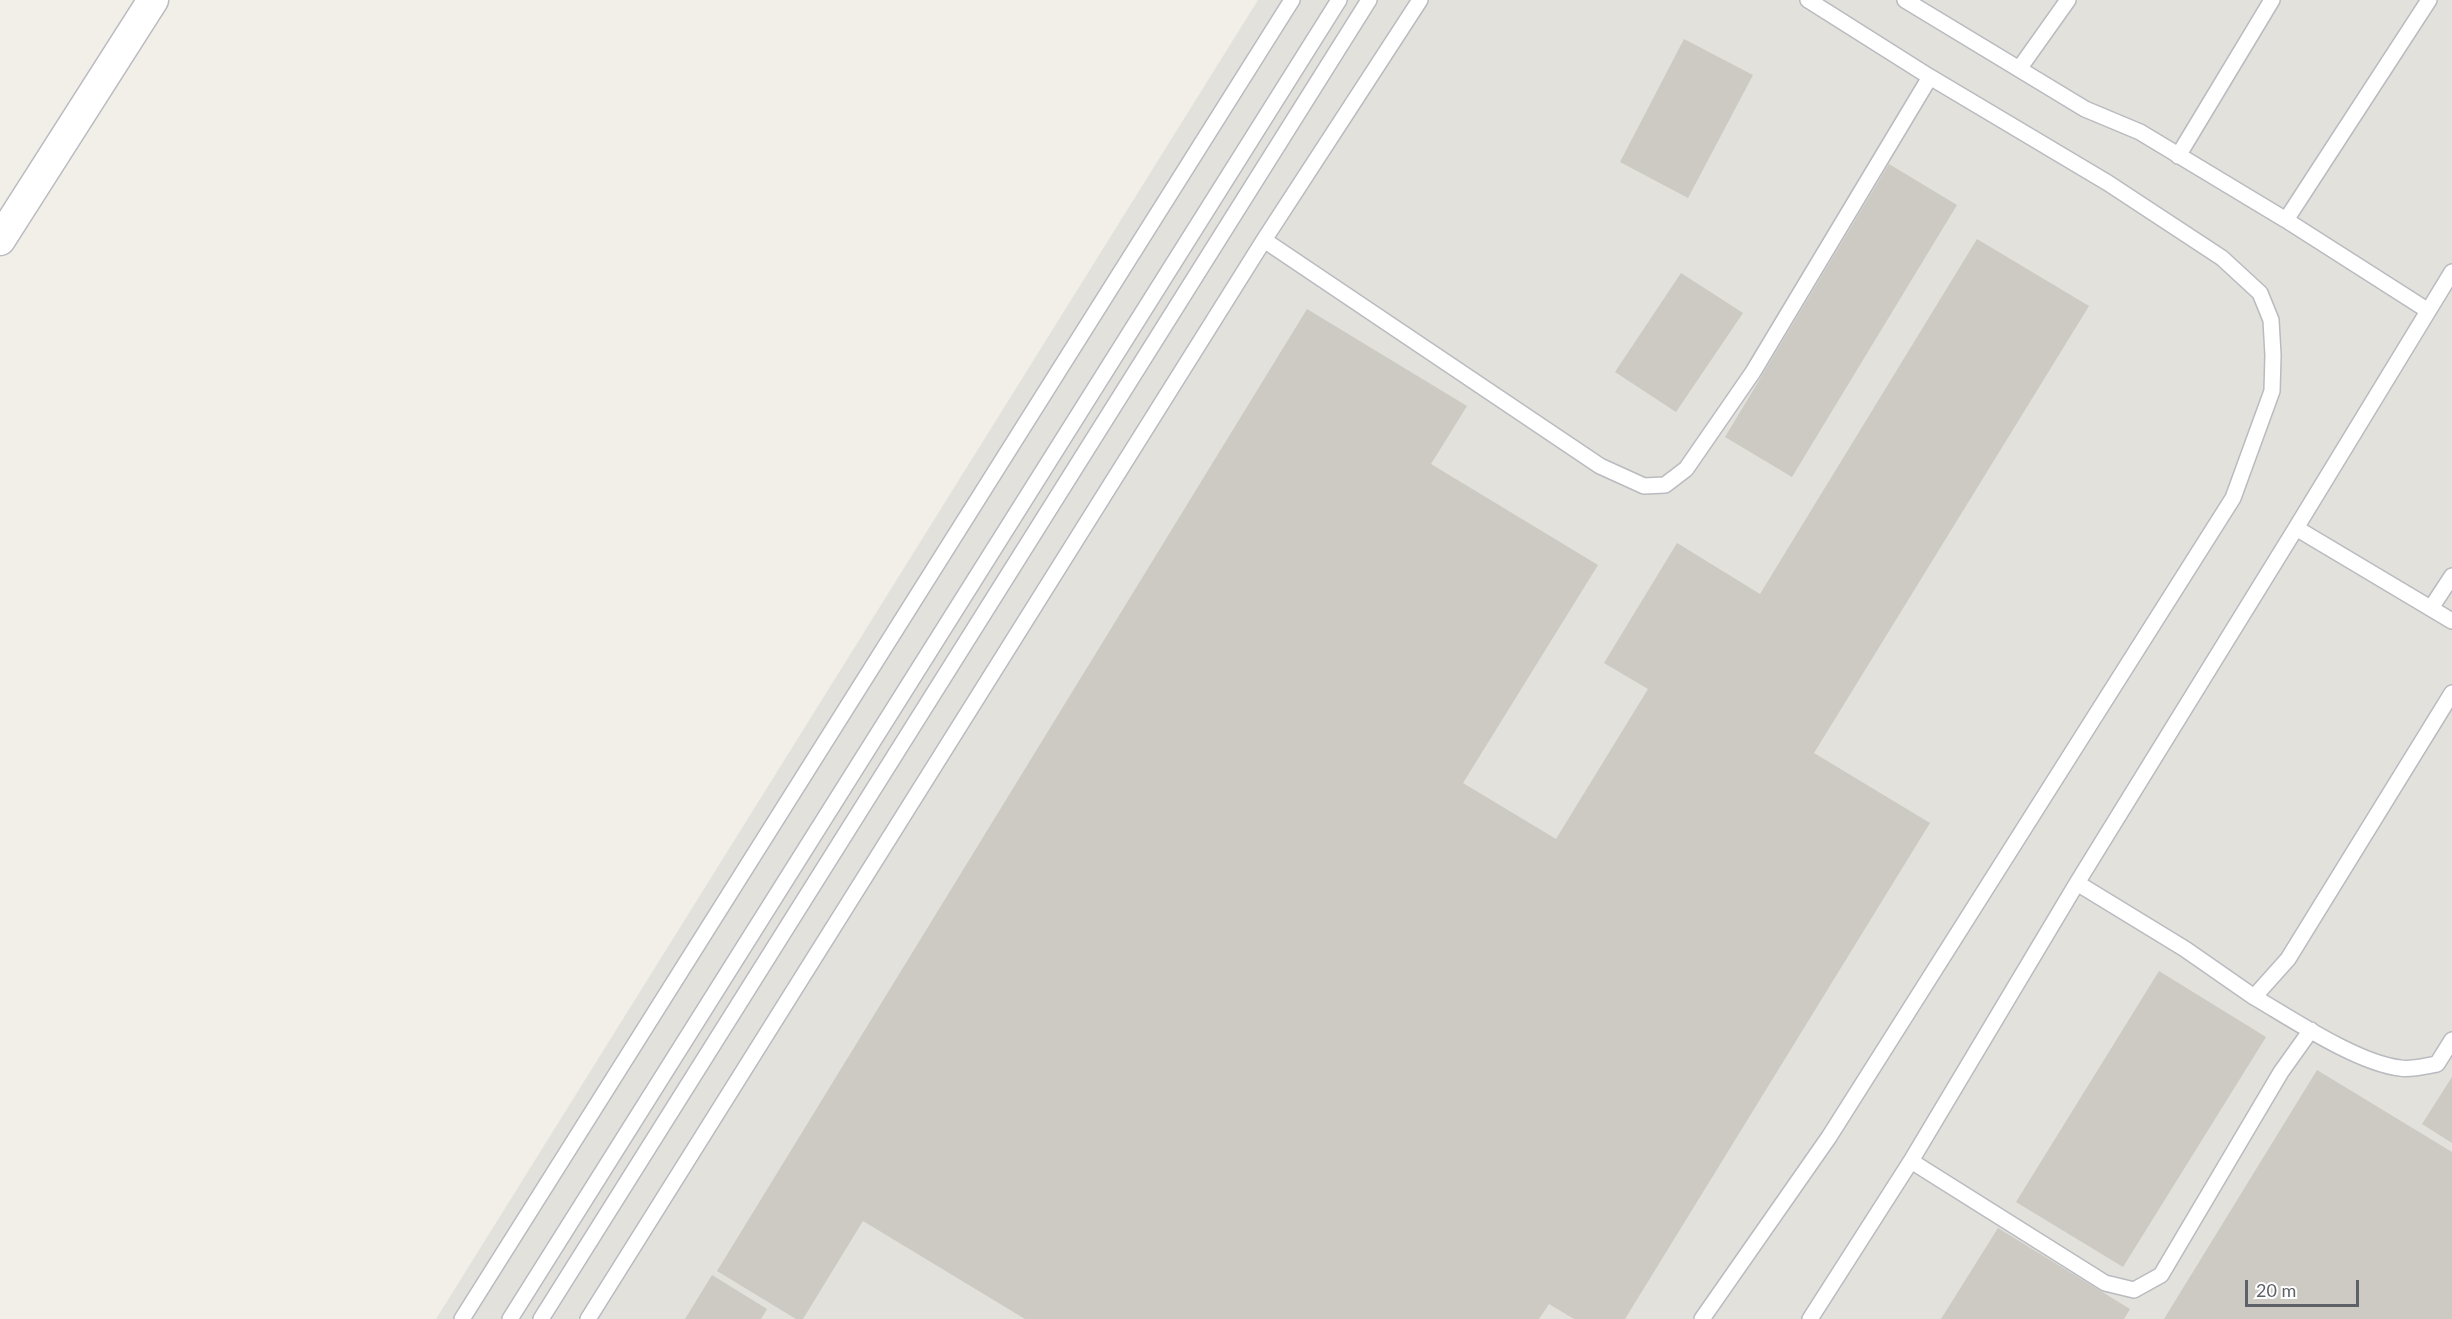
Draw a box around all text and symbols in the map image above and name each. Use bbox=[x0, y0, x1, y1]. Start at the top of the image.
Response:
scale bar bbox=[2248, 1268, 2362, 1306]
text: 20 m bbox=[2256, 1279, 2296, 1301]

